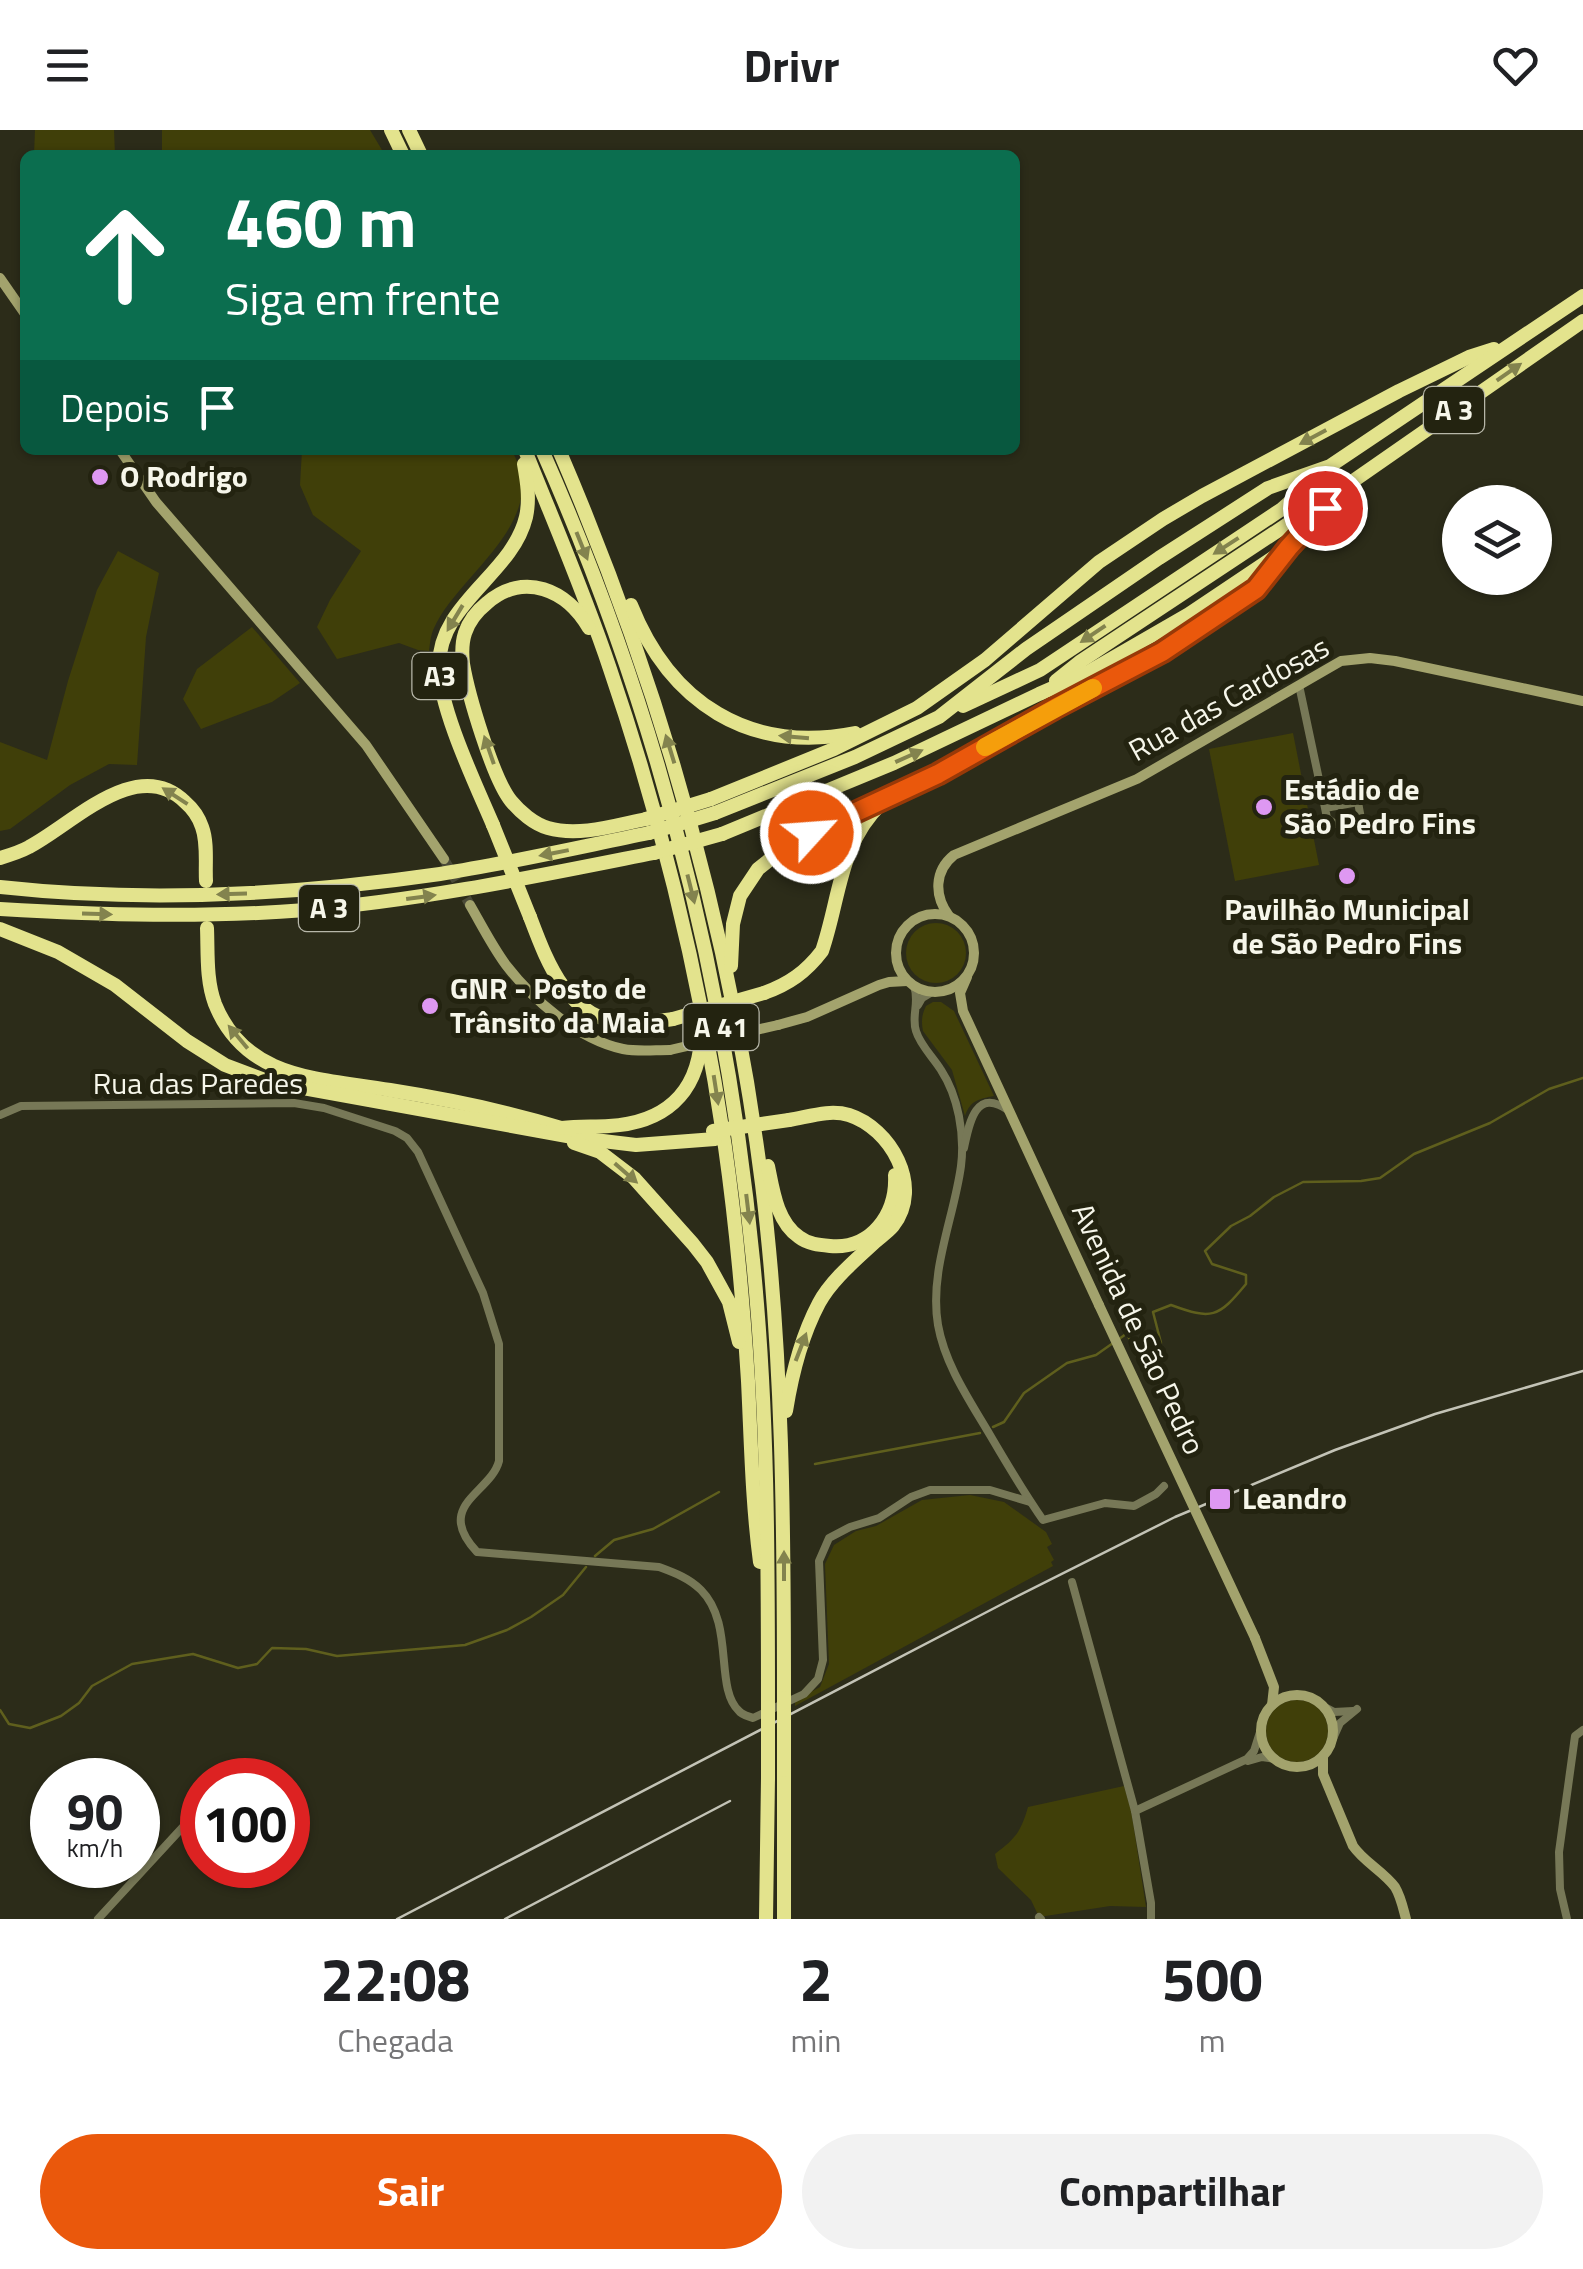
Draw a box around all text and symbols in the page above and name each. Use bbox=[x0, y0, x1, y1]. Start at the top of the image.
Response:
text: Drivr bbox=[743, 31, 840, 99]
icon: menu bbox=[40, 38, 95, 93]
icon: heart bbox=[1488, 38, 1543, 93]
text: 460 m bbox=[225, 168, 417, 274]
icon: ahead bbox=[60, 190, 190, 320]
text: Siga em frente bbox=[225, 264, 500, 332]
one-way arrow bbox=[1495, 363, 1522, 382]
text: Depois bbox=[60, 379, 170, 437]
icon: arrive bbox=[190, 380, 245, 435]
road number: A 3 bbox=[1424, 387, 1484, 433]
one-way arrow bbox=[1299, 428, 1328, 445]
place label: O Rodrigo bbox=[120, 453, 248, 499]
marker: O Rodrigo bbox=[89, 466, 111, 488]
pin bbox=[1283, 466, 1368, 551]
icon: arrive bbox=[1298, 481, 1353, 536]
map controls bbox=[1442, 485, 1552, 595]
button: layers bbox=[1442, 485, 1552, 595]
one-way arrow bbox=[574, 532, 590, 562]
one-way arrow bbox=[1212, 536, 1239, 555]
one-way arrow bbox=[447, 604, 464, 632]
street label: Rua das Cardosas bbox=[1120, 624, 1337, 772]
one-way arrow bbox=[1080, 625, 1107, 643]
road number: A3 bbox=[412, 653, 468, 699]
one-way arrow bbox=[777, 728, 809, 744]
one-way arrow bbox=[480, 734, 495, 764]
one-way arrow bbox=[662, 734, 677, 764]
one-way arrow bbox=[895, 748, 924, 765]
place label: Estádio de São Pedro Fins bbox=[1284, 766, 1476, 846]
position arrow bbox=[759, 781, 863, 885]
one-way arrow bbox=[161, 787, 188, 806]
marker: Estádio de São Pedro Fins bbox=[1253, 796, 1275, 818]
one-way arrow bbox=[538, 845, 569, 861]
marker: Pavilhão Municipal de São Pedro Fins bbox=[1336, 865, 1358, 887]
one-way arrow bbox=[684, 874, 700, 905]
road number: A 3 bbox=[299, 885, 359, 931]
one-way arrow bbox=[215, 886, 247, 902]
place label: Pavilhão Municipal de São Pedro Fins bbox=[1224, 886, 1470, 966]
one-way arrow bbox=[406, 888, 438, 904]
one-way arrow bbox=[82, 906, 114, 922]
place label: GNR - Posto de Trânsito da Maia bbox=[450, 965, 665, 1045]
marker: GNR - Posto de Trânsito da Maia bbox=[419, 995, 441, 1017]
road number: A 41 bbox=[684, 1004, 758, 1050]
one-way arrow bbox=[228, 1025, 249, 1050]
street label: Rua das Paredes bbox=[93, 1060, 303, 1106]
one-way arrow bbox=[709, 1075, 725, 1106]
one-way arrow bbox=[613, 1161, 638, 1183]
one-way arrow bbox=[740, 1194, 756, 1225]
street label: Avenida de São Pedro bbox=[1060, 1195, 1217, 1462]
one-way arrow bbox=[794, 1331, 809, 1361]
place label: Leandro bbox=[1242, 1475, 1347, 1521]
marker: Leandro bbox=[1207, 1486, 1233, 1512]
one-way arrow bbox=[776, 1550, 792, 1582]
speed limit sign: 100 bbox=[180, 1758, 310, 1888]
text: 90 bbox=[67, 1773, 123, 1849]
text: km/h bbox=[67, 1829, 123, 1867]
text: 22:08 bbox=[320, 1933, 470, 2024]
text: 2 bbox=[799, 1933, 833, 2024]
text: 500 bbox=[1162, 1933, 1263, 2024]
text: Chegada bbox=[337, 2016, 453, 2064]
text: min bbox=[790, 2016, 841, 2064]
text: m bbox=[1199, 2016, 1226, 2064]
button: Sair bbox=[40, 2134, 782, 2249]
button: Compartilhar bbox=[802, 2134, 1543, 2249]

